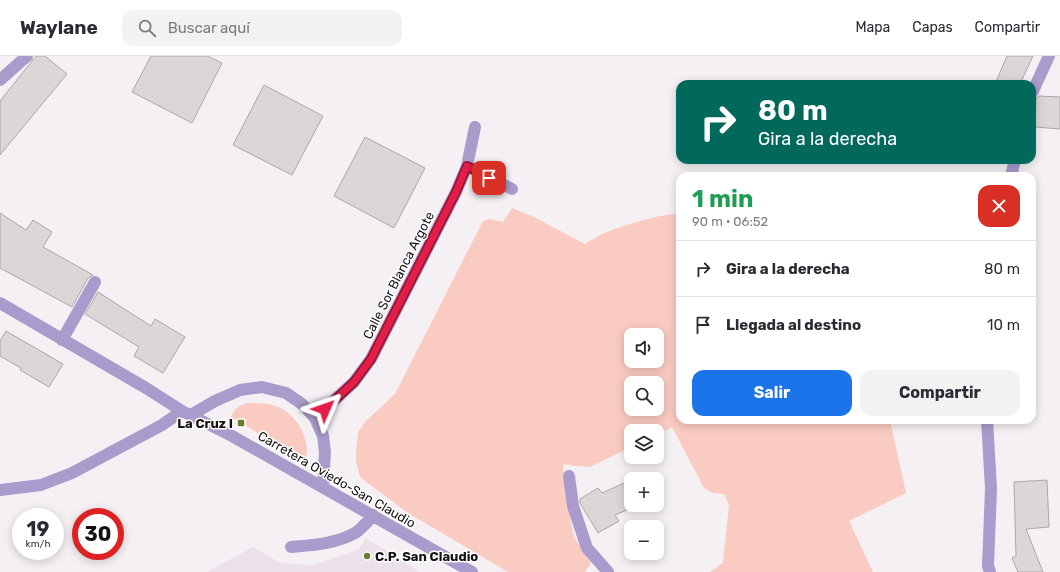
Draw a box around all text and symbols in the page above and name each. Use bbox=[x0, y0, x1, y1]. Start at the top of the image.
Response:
search box bbox=[122, 10, 402, 46]
text: Waylane bbox=[20, 16, 98, 39]
icon: search bbox=[136, 17, 158, 39]
text: Buscar aquí bbox=[168, 19, 250, 37]
text: Mapa bbox=[855, 19, 890, 36]
text: Capas bbox=[912, 19, 953, 36]
text: Compartir bbox=[975, 19, 1040, 36]
text: 80 m bbox=[758, 94, 828, 127]
icon: right bbox=[692, 96, 744, 148]
text: Gira a la derecha bbox=[758, 128, 897, 150]
pin bbox=[472, 161, 506, 195]
icon: arrive bbox=[478, 167, 500, 189]
text: 1 min bbox=[692, 185, 753, 213]
button: close bbox=[978, 185, 1020, 227]
street label: Calle Sor Blanca Argote bbox=[360, 209, 438, 342]
text: 90 m · 06:52 bbox=[692, 214, 768, 229]
icon: right bbox=[692, 258, 714, 280]
text: Gira a la derecha bbox=[726, 260, 850, 278]
text: 80 m bbox=[984, 260, 1020, 278]
icon: arrive bbox=[692, 314, 714, 336]
text: Llegada al destino bbox=[726, 316, 861, 334]
text: 10 m bbox=[987, 316, 1020, 334]
map controls bbox=[624, 328, 664, 560]
button: sound bbox=[624, 328, 664, 368]
button: Salir bbox=[692, 370, 852, 416]
button: Compartir bbox=[860, 370, 1020, 416]
button: search bbox=[624, 376, 664, 416]
position arrow bbox=[304, 388, 346, 430]
place label: La Cruz I bbox=[177, 416, 233, 431]
marker: La Cruz I bbox=[236, 418, 246, 428]
button: layers bbox=[624, 424, 664, 464]
street label: Carretera Oviedo-San Claudio bbox=[255, 428, 418, 531]
button: + bbox=[624, 472, 664, 512]
speed limit sign: 30 bbox=[72, 508, 124, 560]
text: 19 bbox=[27, 517, 49, 541]
button: − bbox=[624, 520, 664, 560]
text: km/h bbox=[26, 538, 50, 550]
place label: C.P. San Claudio bbox=[375, 549, 478, 564]
marker: C.P. San Claudio bbox=[362, 551, 372, 561]

